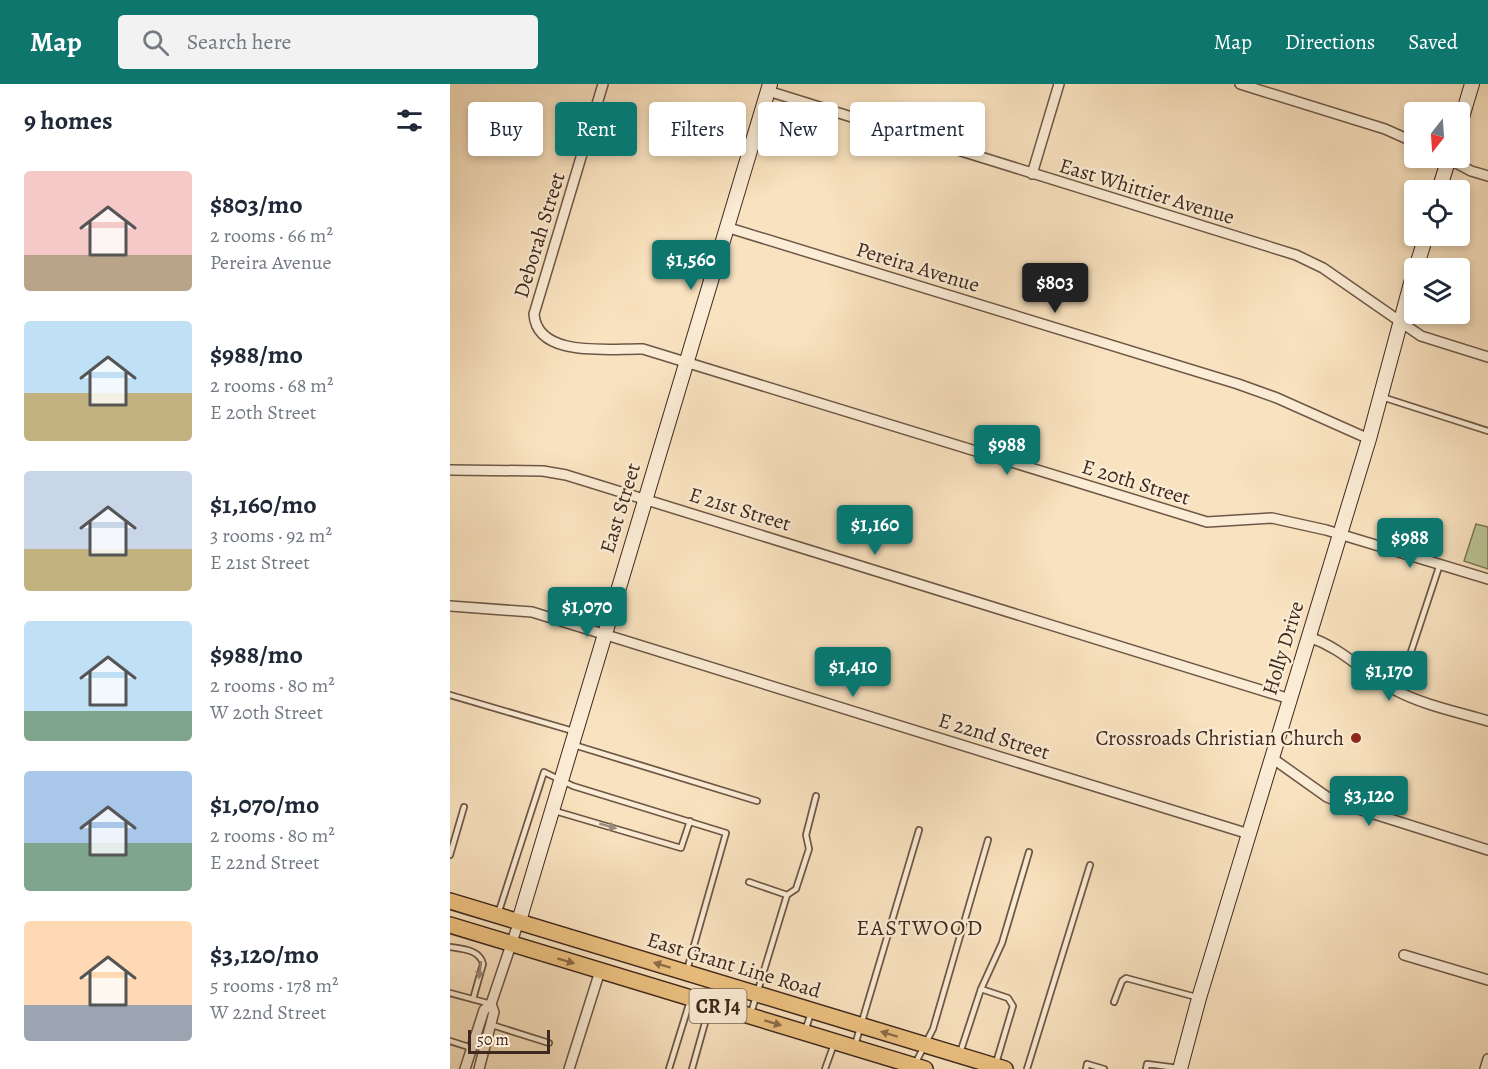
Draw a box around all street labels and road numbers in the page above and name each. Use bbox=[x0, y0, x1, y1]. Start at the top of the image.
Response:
street label: East Whittier Avenue bbox=[1056, 151, 1238, 231]
street label: Deborah Street bbox=[507, 169, 571, 301]
street label: Pereira Avenue bbox=[853, 235, 983, 299]
street label: E 20th Street bbox=[1079, 452, 1194, 512]
street label: East Street bbox=[593, 459, 647, 557]
street label: E 21st Street bbox=[686, 480, 794, 538]
street label: Holly Drive bbox=[1255, 598, 1311, 698]
street label: E 22nd Street bbox=[935, 706, 1053, 766]
street label: East Grant Line Road bbox=[644, 925, 825, 1005]
road number: CR J4 bbox=[690, 989, 746, 1023]

